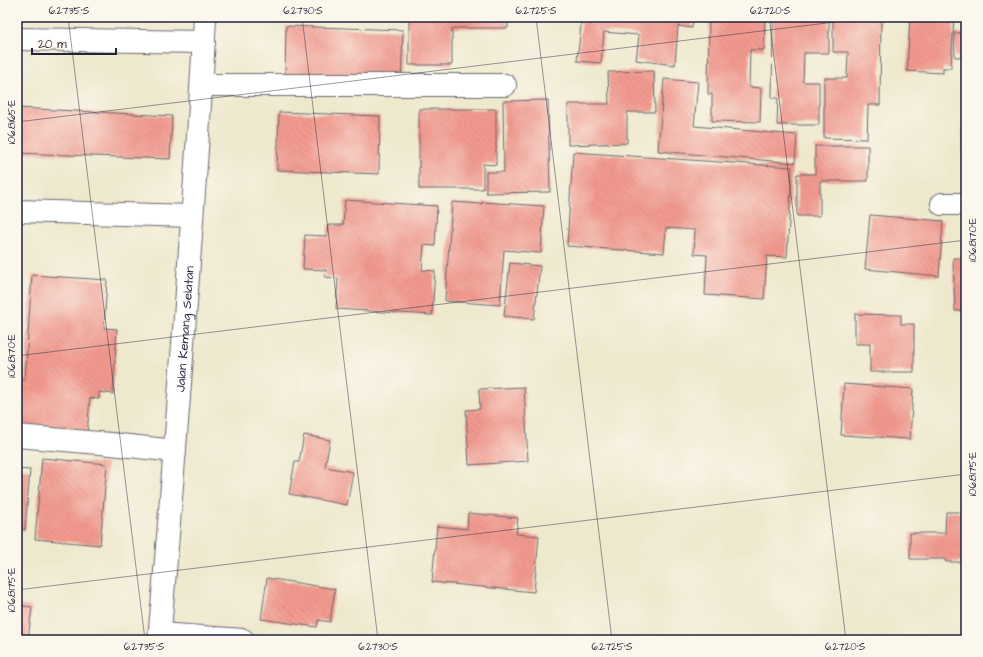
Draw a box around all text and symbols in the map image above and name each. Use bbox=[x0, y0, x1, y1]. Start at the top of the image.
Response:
text: 6.2735°S bbox=[49, 4, 90, 18]
text: 6.2730°S bbox=[283, 4, 323, 18]
text: 6.2725°S bbox=[516, 4, 557, 18]
text: 6.2720°S bbox=[750, 4, 791, 18]
scale bar bbox=[32, 30, 116, 56]
text: 20 m bbox=[38, 36, 67, 53]
text: 106.8165°E bbox=[5, 100, 19, 144]
text: 106.8170°E bbox=[966, 218, 980, 262]
street label: Jalan Kemang Selatan bbox=[171, 265, 199, 393]
text: 106.8170°E bbox=[5, 334, 19, 378]
text: 106.8175°E bbox=[966, 452, 980, 496]
text: 106.8175°E bbox=[5, 568, 19, 612]
text: 6.2735°S bbox=[124, 640, 165, 654]
text: 6.2730°S bbox=[358, 640, 398, 654]
text: 6.2725°S bbox=[592, 640, 633, 654]
text: 6.2720°S bbox=[825, 640, 866, 654]

